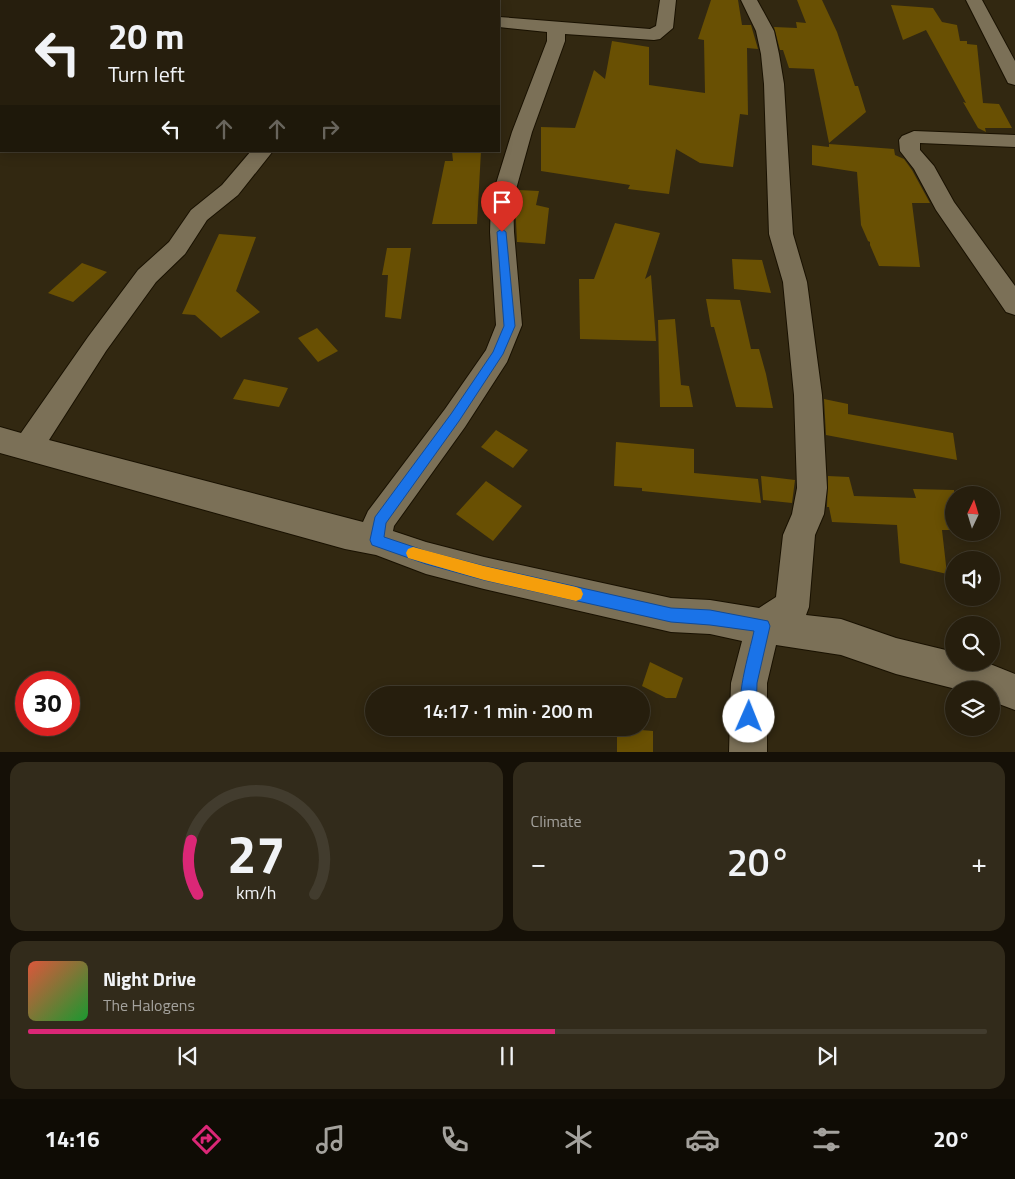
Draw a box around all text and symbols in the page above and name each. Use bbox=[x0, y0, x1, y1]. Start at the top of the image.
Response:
text: 20 m bbox=[108, 9, 184, 63]
icon: left bbox=[25, 20, 90, 85]
text: Turn left bbox=[108, 57, 185, 91]
icon: left bbox=[157, 115, 185, 143]
icon: ahead bbox=[210, 115, 238, 143]
icon: ahead bbox=[263, 115, 291, 143]
icon: right bbox=[316, 115, 344, 143]
pin bbox=[481, 181, 523, 232]
icon: arrive bbox=[488, 188, 516, 216]
north arrow bbox=[945, 486, 1000, 541]
map controls bbox=[945, 486, 1000, 736]
button: sound bbox=[945, 551, 1000, 606]
button: search bbox=[945, 616, 1000, 671]
speed limit sign: 30 bbox=[15, 671, 80, 736]
button: layers bbox=[945, 681, 1000, 736]
position arrow bbox=[722, 690, 774, 742]
text: 14:17 · 1 min · 200 m bbox=[422, 696, 593, 725]
text: Climate bbox=[531, 809, 582, 833]
text: 27 bbox=[227, 814, 285, 893]
text: 20° bbox=[727, 833, 791, 891]
text: − bbox=[531, 841, 546, 884]
text: + bbox=[971, 841, 987, 884]
text: km/h bbox=[236, 879, 276, 906]
text: Night Drive bbox=[103, 964, 196, 993]
text: The Halogens bbox=[103, 993, 195, 1017]
icon: previous bbox=[174, 1042, 202, 1070]
icon: pause bbox=[493, 1042, 521, 1070]
icon: next bbox=[813, 1042, 841, 1070]
text: 14:16 bbox=[45, 1122, 99, 1156]
icon: directions bbox=[189, 1122, 224, 1157]
icon: music bbox=[313, 1122, 348, 1157]
icon: phone bbox=[437, 1122, 472, 1157]
icon: climate bbox=[561, 1122, 596, 1157]
icon: car bbox=[685, 1122, 720, 1157]
icon: filters bbox=[809, 1122, 844, 1157]
text: 20° bbox=[933, 1122, 970, 1156]

